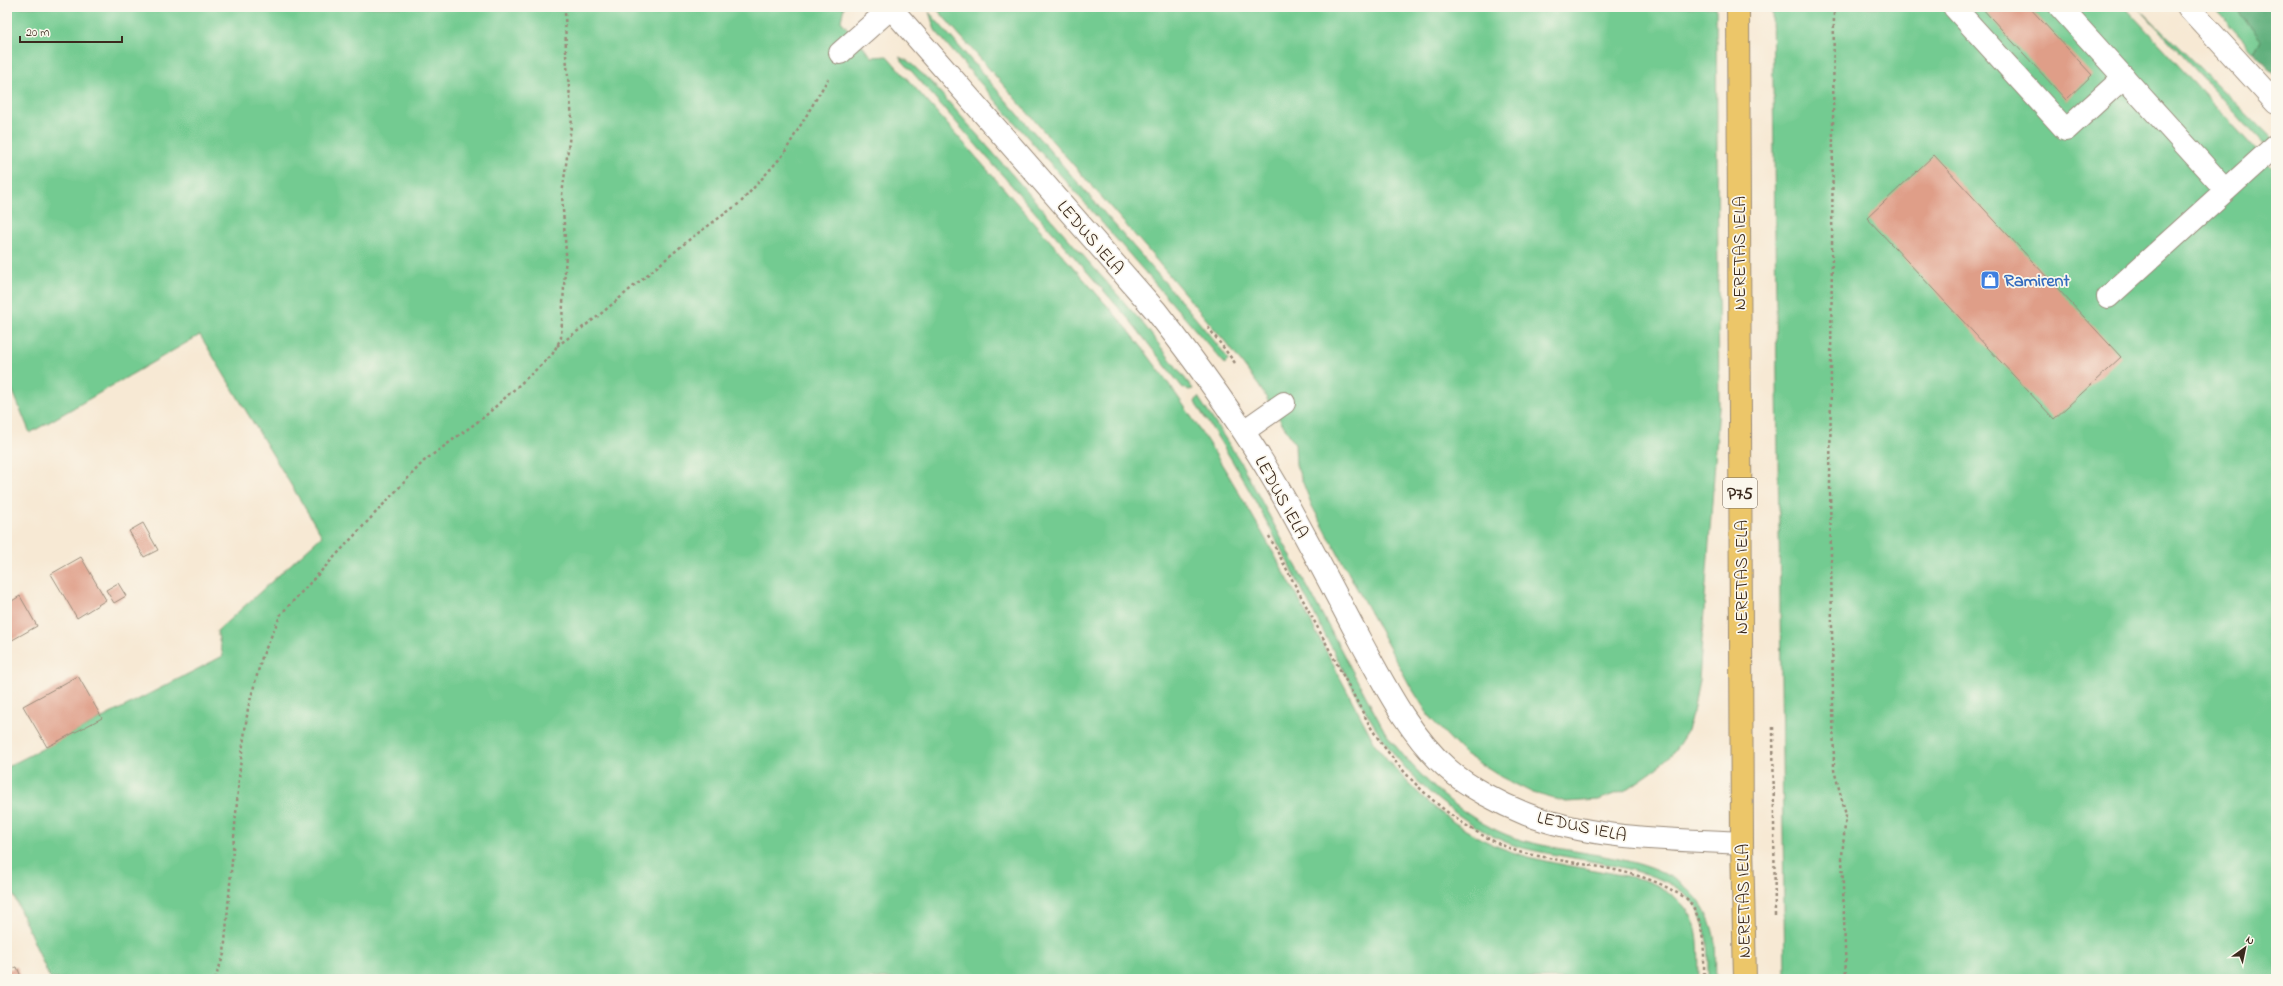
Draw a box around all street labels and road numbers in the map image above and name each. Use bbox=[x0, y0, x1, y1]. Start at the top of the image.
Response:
street label: LEDUS IELA bbox=[1050, 195, 1129, 281]
street label: NERETAS IELA bbox=[1728, 196, 1754, 310]
street label: LEDUS IELA bbox=[1247, 452, 1314, 544]
road number: P75 bbox=[1723, 478, 1757, 508]
street label: NERETAS IELA bbox=[1730, 520, 1756, 634]
street label: LEDUS IELA bbox=[1534, 806, 1629, 850]
street label: NERETAS IELA bbox=[1731, 844, 1759, 958]

